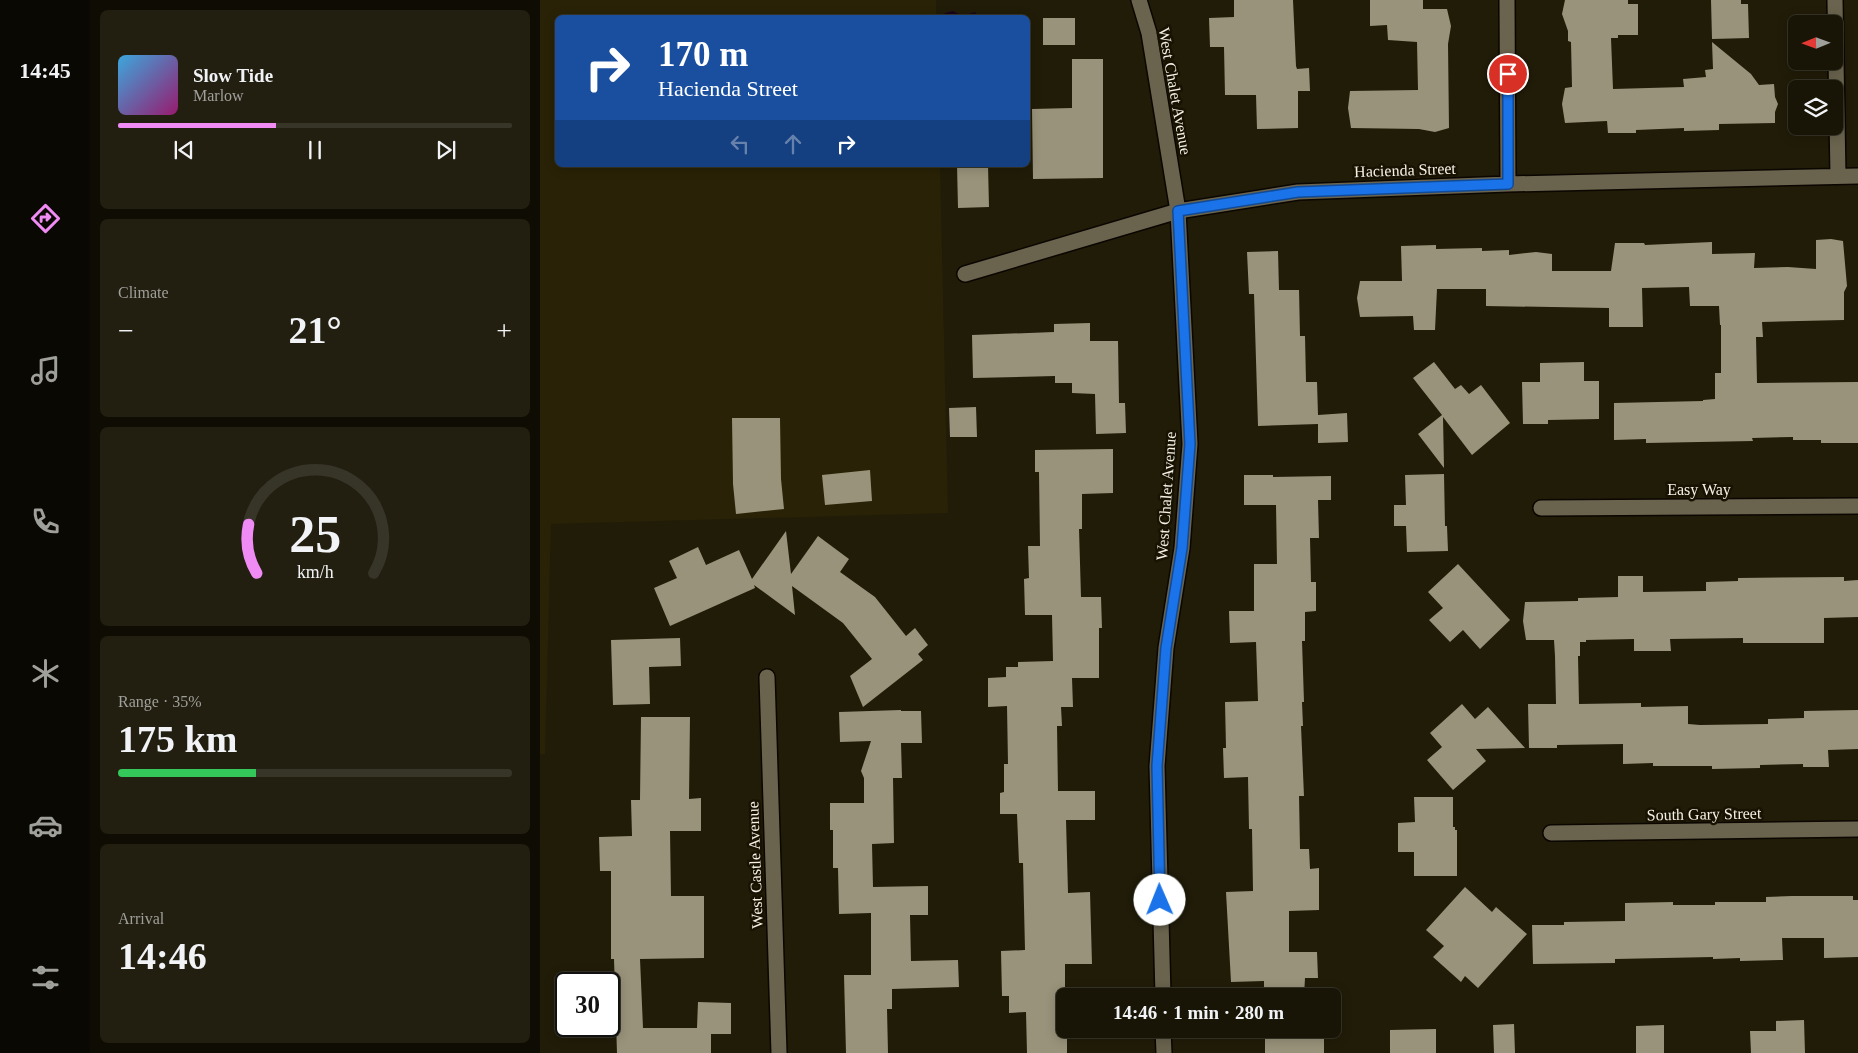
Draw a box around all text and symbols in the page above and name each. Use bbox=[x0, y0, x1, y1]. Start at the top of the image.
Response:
north arrow bbox=[1788, 15, 1842, 70]
map controls bbox=[1788, 15, 1843, 135]
street label: West Chalet Avenue bbox=[1155, 26, 1195, 156]
icon: right bbox=[575, 35, 640, 100]
text: 170 m bbox=[658, 35, 748, 74]
pin bbox=[1487, 53, 1529, 95]
text: 14:45 bbox=[19, 58, 71, 83]
icon: arrive bbox=[1494, 60, 1522, 88]
text: Slow Tide bbox=[193, 65, 273, 86]
text: Hacienda Street bbox=[658, 76, 798, 101]
button: layers bbox=[1788, 80, 1843, 135]
text: Marlow bbox=[193, 87, 244, 104]
icon: left bbox=[726, 130, 754, 158]
icon: ahead bbox=[779, 130, 807, 158]
icon: right bbox=[832, 130, 860, 158]
icon: previous bbox=[170, 136, 198, 164]
icon: pause bbox=[301, 136, 329, 164]
icon: next bbox=[432, 136, 460, 164]
street label: Hacienda Street bbox=[1354, 160, 1457, 180]
icon: directions bbox=[28, 201, 63, 236]
text: Climate bbox=[118, 284, 169, 301]
text: 21° bbox=[288, 309, 342, 351]
text: − bbox=[118, 315, 134, 346]
text: + bbox=[496, 315, 512, 346]
icon: music bbox=[28, 353, 63, 388]
street label: West Chalet Avenue bbox=[1153, 431, 1179, 561]
street label: Easy Way bbox=[1667, 481, 1731, 499]
icon: phone bbox=[28, 504, 63, 539]
text: 25 bbox=[289, 506, 341, 563]
text: km/h bbox=[297, 562, 333, 582]
icon: climate bbox=[28, 656, 63, 691]
text: Range · 35% bbox=[118, 693, 202, 710]
text: 175 km bbox=[118, 718, 237, 760]
street label: West Castle Avenue bbox=[744, 801, 766, 929]
street label: South Gary Street bbox=[1647, 804, 1762, 824]
icon: car bbox=[28, 808, 63, 843]
position arrow bbox=[1133, 873, 1185, 925]
text: Arrival bbox=[118, 910, 164, 927]
text: 14:46 bbox=[118, 935, 207, 977]
icon: filters bbox=[28, 960, 63, 995]
speed limit sign: 30 bbox=[555, 972, 620, 1037]
text: 14:46 · 1 min · 280 m bbox=[1113, 1002, 1284, 1023]

